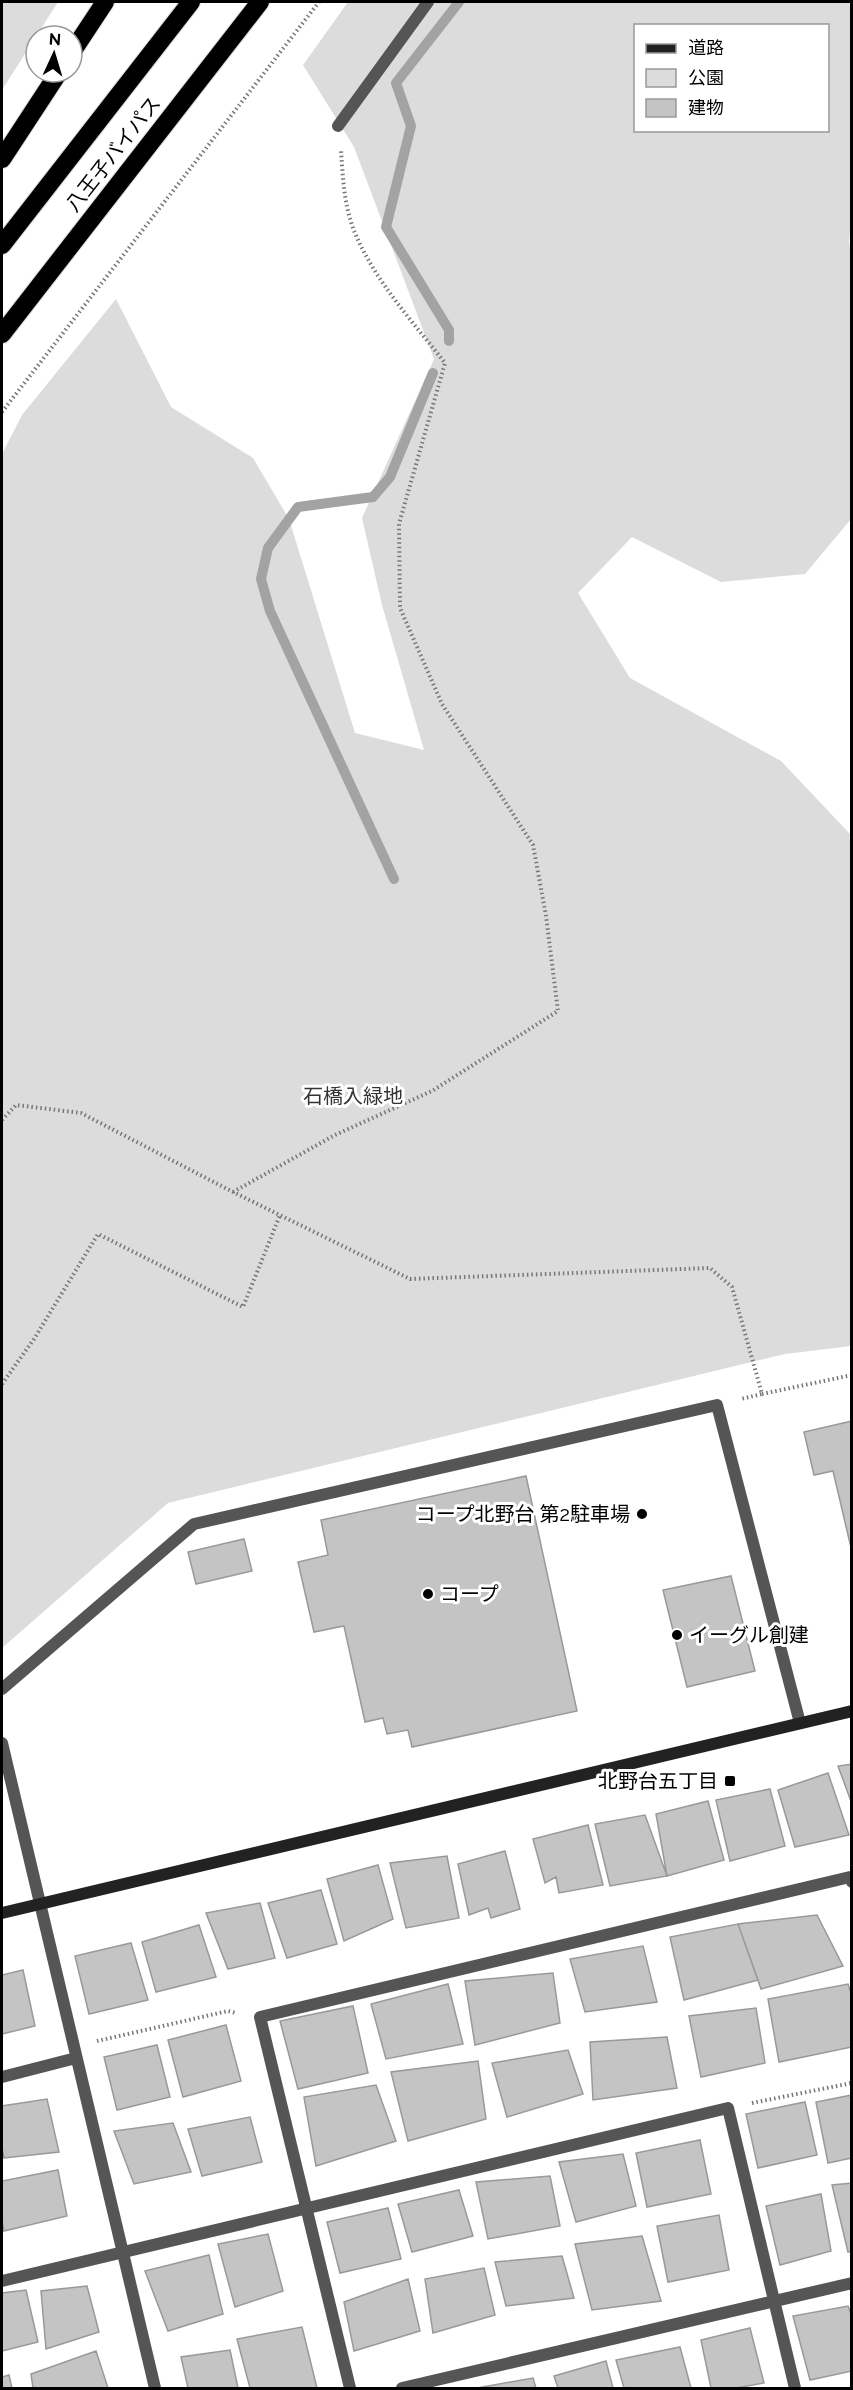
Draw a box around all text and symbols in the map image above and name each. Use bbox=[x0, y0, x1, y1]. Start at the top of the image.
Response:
north arrow bbox=[24, 24, 84, 84]
legend bbox=[634, 24, 829, 132]
text: N bbox=[48, 30, 62, 49]
text: 道路 bbox=[688, 37, 724, 58]
text: 公園 bbox=[688, 67, 724, 88]
street label: 八王子バイパス bbox=[61, 92, 165, 216]
text: 建物 bbox=[688, 97, 724, 118]
park label: 石橋入緑地 bbox=[303, 1084, 403, 1108]
place label: コープ北野台 第2駐車場 bbox=[416, 1502, 630, 1526]
marker: コープ北野台 第2駐車場 bbox=[635, 1507, 649, 1521]
place label: コープ bbox=[440, 1582, 499, 1606]
marker: コープ bbox=[421, 1587, 435, 1601]
place label: イーグル創建 bbox=[689, 1623, 809, 1647]
marker: イーグル創建 bbox=[670, 1628, 684, 1642]
place label: 北野台五丁目 bbox=[598, 1769, 718, 1793]
marker: 北野台五丁目 bbox=[723, 1774, 737, 1788]

